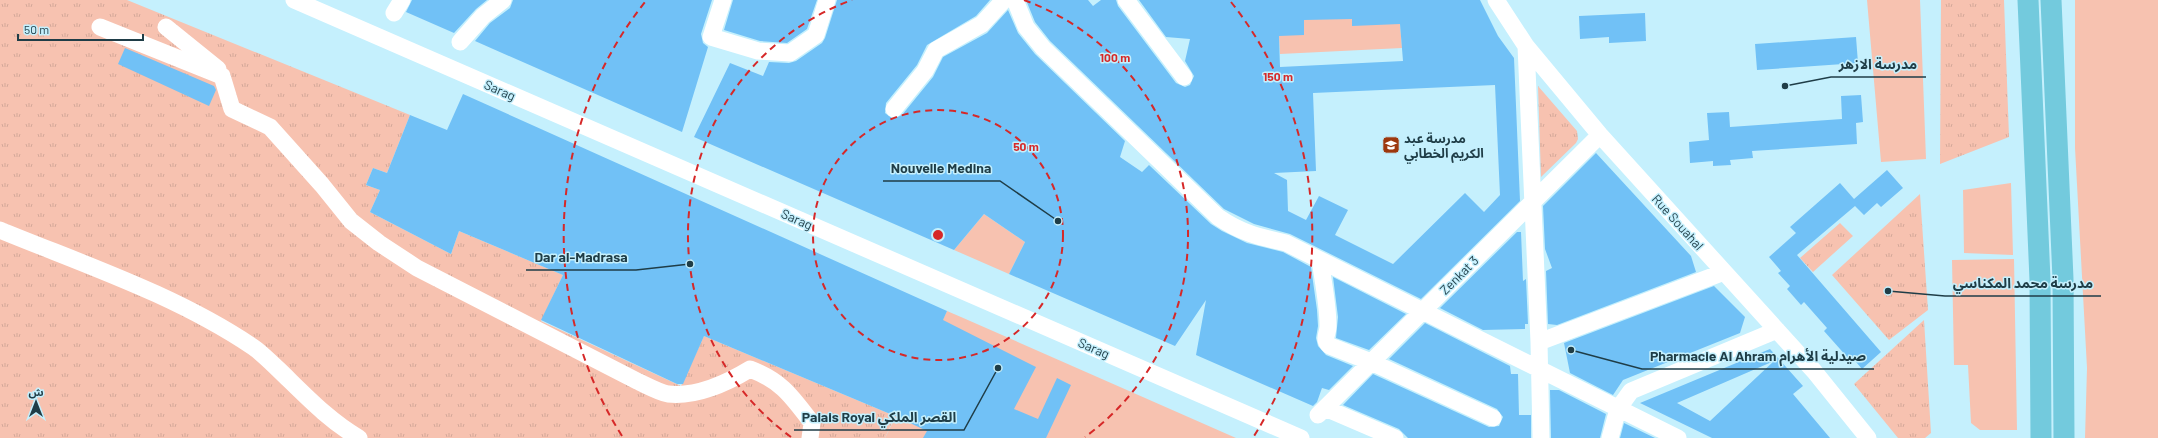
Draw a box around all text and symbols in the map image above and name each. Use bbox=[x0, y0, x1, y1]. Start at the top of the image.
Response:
scale bar bbox=[18, 16, 143, 42]
text: 50 m bbox=[24, 22, 49, 36]
text: 100 m bbox=[1100, 50, 1130, 64]
callout: مدرسة الازهر bbox=[1831, 51, 1926, 77]
text: مدرسة الازهر bbox=[1838, 55, 1917, 73]
text: 150 m bbox=[1263, 69, 1293, 83]
street label: Sarag bbox=[482, 76, 518, 104]
place label: مدرسة عبد الكريم الخطابي bbox=[1404, 130, 1484, 164]
school or university icon: مدرسة عبد الكريم الخطابي bbox=[1381, 135, 1401, 155]
text: 50 m bbox=[1013, 139, 1039, 153]
callout: Nouvelle Medina bbox=[883, 155, 1000, 181]
text: Nouvelle Medina bbox=[891, 159, 991, 176]
street label: Rue Souahal bbox=[1649, 191, 1707, 253]
street label: Sarag bbox=[779, 205, 815, 233]
centre of rings bbox=[931, 228, 945, 242]
callout: Dar al-Madrasa bbox=[526, 244, 636, 270]
text: Dar al-Madrasa bbox=[534, 248, 628, 265]
street label: Zenkat 3 bbox=[1436, 252, 1482, 298]
callout: مدرسة محمد المكناسي bbox=[1945, 270, 2101, 296]
text: مدرسة محمد المكناسي bbox=[1953, 274, 2093, 294]
street label: Sarag bbox=[1076, 334, 1112, 362]
callout: Pharmacie Al Ahram صيدلية الأهرام bbox=[1642, 343, 1874, 369]
text: Pharmacie Al Ahram صيدلية الأهرام bbox=[1650, 347, 1866, 367]
north arrow bbox=[16, 382, 56, 422]
text: ش bbox=[28, 385, 44, 399]
callout: Palais Royal القصر الملكي bbox=[794, 404, 964, 430]
text: Palais Royal القصر الملكي bbox=[802, 408, 956, 428]

